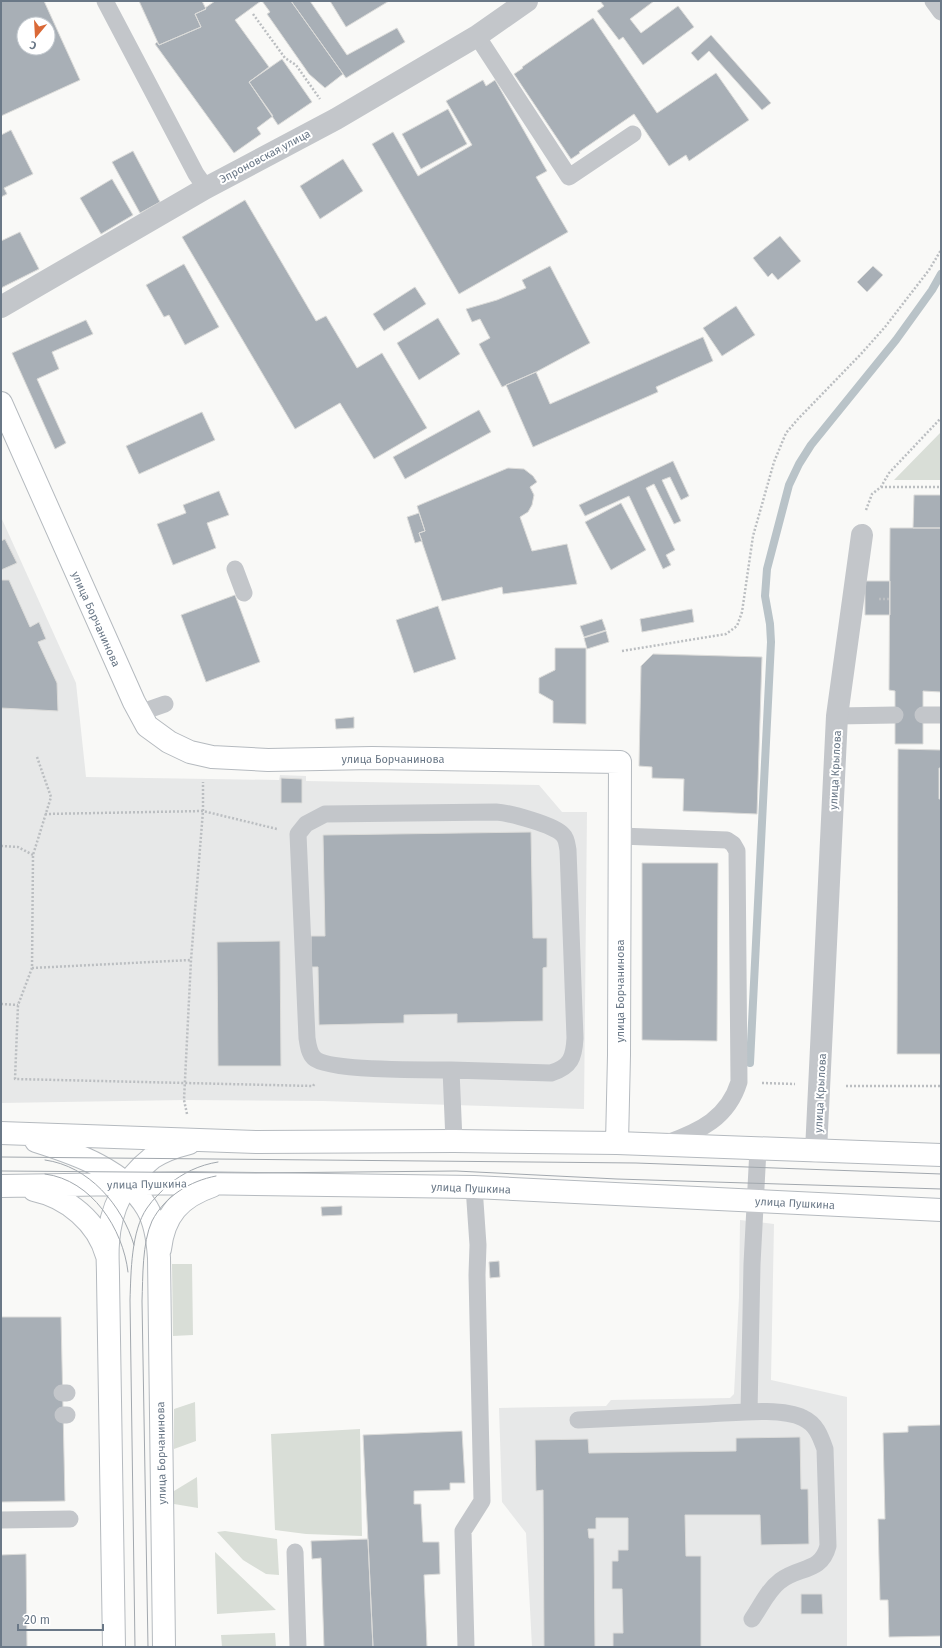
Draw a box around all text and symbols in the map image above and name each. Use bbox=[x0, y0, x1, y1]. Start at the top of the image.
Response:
north arrow bbox=[16, 16, 56, 56]
text: С bbox=[27, 38, 38, 52]
street label: Эпроновская улица bbox=[218, 127, 313, 186]
street label: улица Борчанинова bbox=[69, 569, 122, 669]
street label: улица Крылова bbox=[827, 730, 844, 810]
street label: улица Борчанинова bbox=[341, 753, 445, 766]
street label: улица Борчанинова bbox=[614, 939, 627, 1043]
street label: улица Крылова bbox=[812, 1053, 829, 1133]
street label: улица Пушкина bbox=[107, 1177, 187, 1192]
street label: улица Пушкина bbox=[431, 1181, 511, 1196]
street label: улица Пушкина bbox=[755, 1195, 835, 1212]
street label: улица Борчанинова bbox=[154, 1401, 169, 1505]
scale bar bbox=[18, 1606, 103, 1632]
text: 20 m bbox=[24, 1613, 50, 1627]

